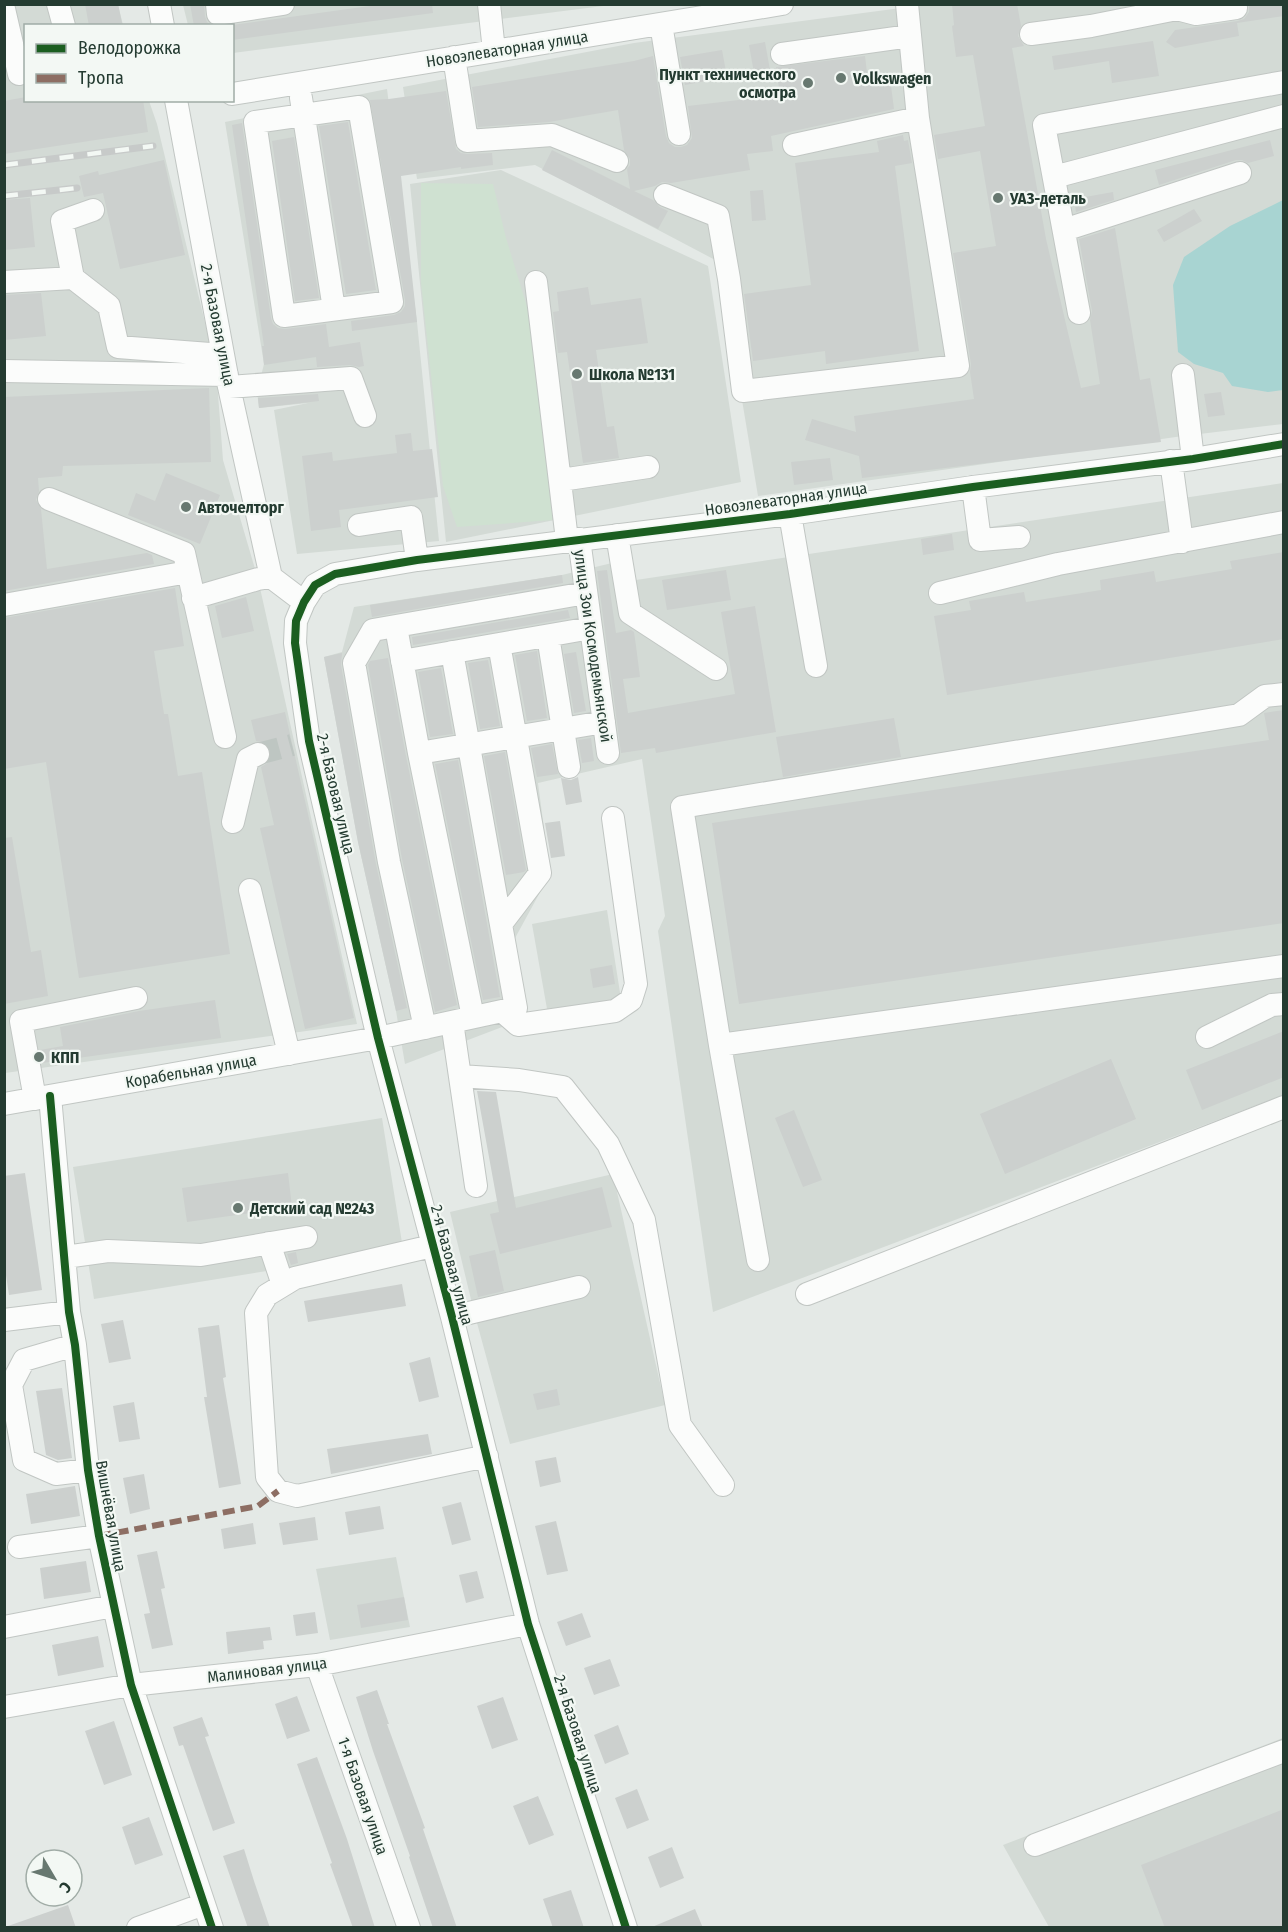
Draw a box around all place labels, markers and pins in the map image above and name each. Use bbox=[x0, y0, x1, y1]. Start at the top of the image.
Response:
place label: Пункт технического осмотра bbox=[659, 65, 796, 102]
place label: Volkswagen bbox=[852, 69, 931, 88]
marker: Volkswagen bbox=[834, 71, 848, 85]
marker: Пункт технического осмотра bbox=[801, 76, 815, 90]
place label: УАЗ-деталь bbox=[1009, 189, 1086, 208]
marker: УАЗ-деталь bbox=[991, 191, 1005, 205]
place label: Школа №131 bbox=[589, 365, 675, 384]
marker: Школа №131 bbox=[570, 367, 584, 381]
place label: Авточелторг bbox=[197, 498, 284, 517]
marker: Авточелторг bbox=[179, 500, 193, 514]
place label: КПП bbox=[51, 1048, 79, 1067]
marker: КПП bbox=[32, 1050, 46, 1064]
place label: Детский сад №243 bbox=[249, 1199, 375, 1218]
marker: Детский сад №243 bbox=[231, 1201, 245, 1215]

